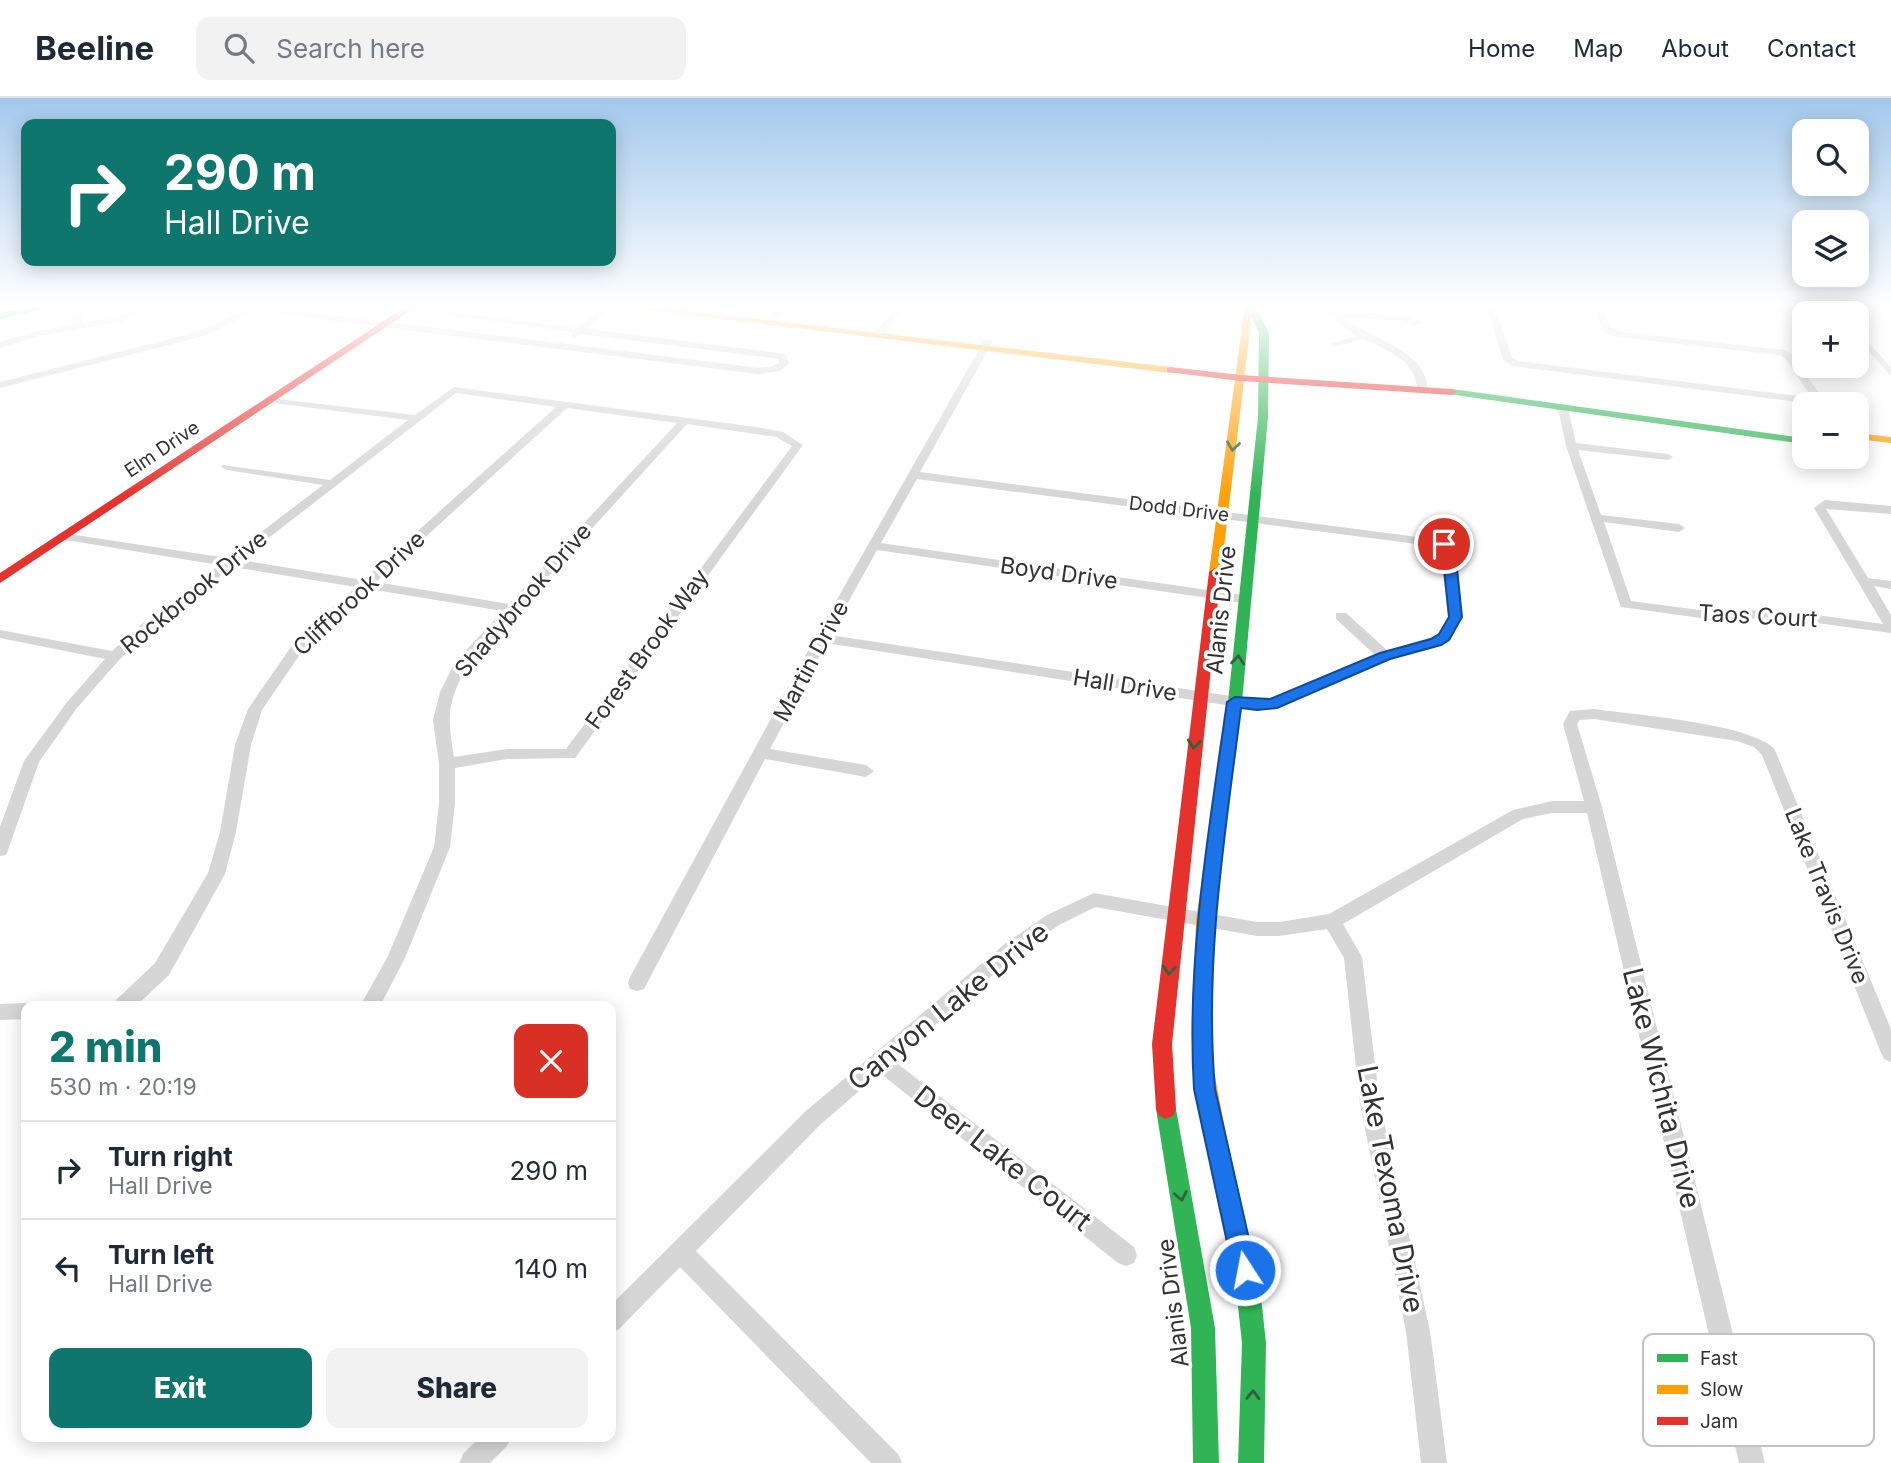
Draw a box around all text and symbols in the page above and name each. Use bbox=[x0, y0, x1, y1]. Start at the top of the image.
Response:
search box bbox=[196, 17, 686, 80]
text: Beeline bbox=[35, 28, 154, 68]
icon: search bbox=[220, 29, 258, 67]
text: Search here bbox=[276, 33, 425, 64]
text: Home bbox=[1468, 34, 1535, 63]
text: Map bbox=[1573, 34, 1623, 63]
text: About bbox=[1661, 34, 1729, 63]
text: Contact bbox=[1767, 34, 1856, 63]
map controls bbox=[1792, 119, 1869, 469]
button: search bbox=[1792, 119, 1869, 196]
text: 290 m bbox=[164, 143, 316, 202]
icon: right bbox=[49, 147, 140, 238]
text: Hall Drive bbox=[164, 203, 310, 242]
button: layers bbox=[1792, 210, 1869, 287]
button: + bbox=[1792, 301, 1869, 378]
button: − bbox=[1792, 392, 1869, 469]
street label: Elm Drive bbox=[120, 416, 204, 482]
one-way arrow bbox=[1225, 440, 1240, 452]
street label: Dodd Drive bbox=[1128, 491, 1230, 527]
pin bbox=[1414, 514, 1474, 574]
street label: Shadybrook Drive bbox=[449, 517, 597, 683]
street label: Rockbrook Drive bbox=[115, 524, 273, 660]
street label: Cliffbrook Drive bbox=[287, 525, 431, 661]
icon: arrive bbox=[1425, 525, 1463, 563]
street label: Alanis Drive bbox=[1200, 544, 1242, 676]
street label: Boyd Drive bbox=[998, 551, 1120, 595]
street label: Forest Brook Way bbox=[579, 563, 715, 735]
street label: Martin Drive bbox=[767, 596, 855, 726]
street label: Taos Court bbox=[1698, 599, 1819, 633]
one-way arrow bbox=[1230, 654, 1245, 665]
street label: Hall Drive bbox=[1071, 663, 1179, 707]
one-way arrow bbox=[1186, 738, 1201, 750]
street label: Lake Travis Drive bbox=[1779, 804, 1875, 988]
street label: Canyon Lake Drive bbox=[841, 915, 1055, 1097]
street label: Lake Wichita Drive bbox=[1616, 964, 1708, 1212]
one-way arrow bbox=[1162, 965, 1177, 976]
text: 2 min bbox=[49, 1021, 163, 1072]
button: close bbox=[514, 1024, 588, 1098]
street label: Lake Texoma Drive bbox=[1350, 1063, 1432, 1315]
text: 530 m · 20:19 bbox=[49, 1073, 197, 1101]
street label: Deer Lake Court bbox=[908, 1078, 1098, 1238]
text: Turn right bbox=[108, 1141, 233, 1172]
icon: right bbox=[49, 1151, 87, 1189]
text: 290 m bbox=[510, 1155, 588, 1186]
text: Hall Drive bbox=[108, 1172, 213, 1200]
one-way arrow bbox=[1173, 1190, 1188, 1202]
position arrow bbox=[1208, 1233, 1282, 1307]
street label: Alanis Drive bbox=[1151, 1237, 1195, 1369]
text: Turn left bbox=[108, 1239, 214, 1270]
icon: left bbox=[49, 1249, 87, 1287]
text: 140 m bbox=[514, 1253, 588, 1284]
text: Hall Drive bbox=[108, 1270, 213, 1298]
legend bbox=[1643, 1334, 1874, 1446]
text: Fast bbox=[1700, 1347, 1738, 1370]
button: Exit bbox=[49, 1348, 312, 1428]
button: Share bbox=[326, 1348, 588, 1428]
text: Slow bbox=[1700, 1378, 1743, 1401]
one-way arrow bbox=[1245, 1389, 1261, 1400]
text: Jam bbox=[1700, 1410, 1738, 1433]

